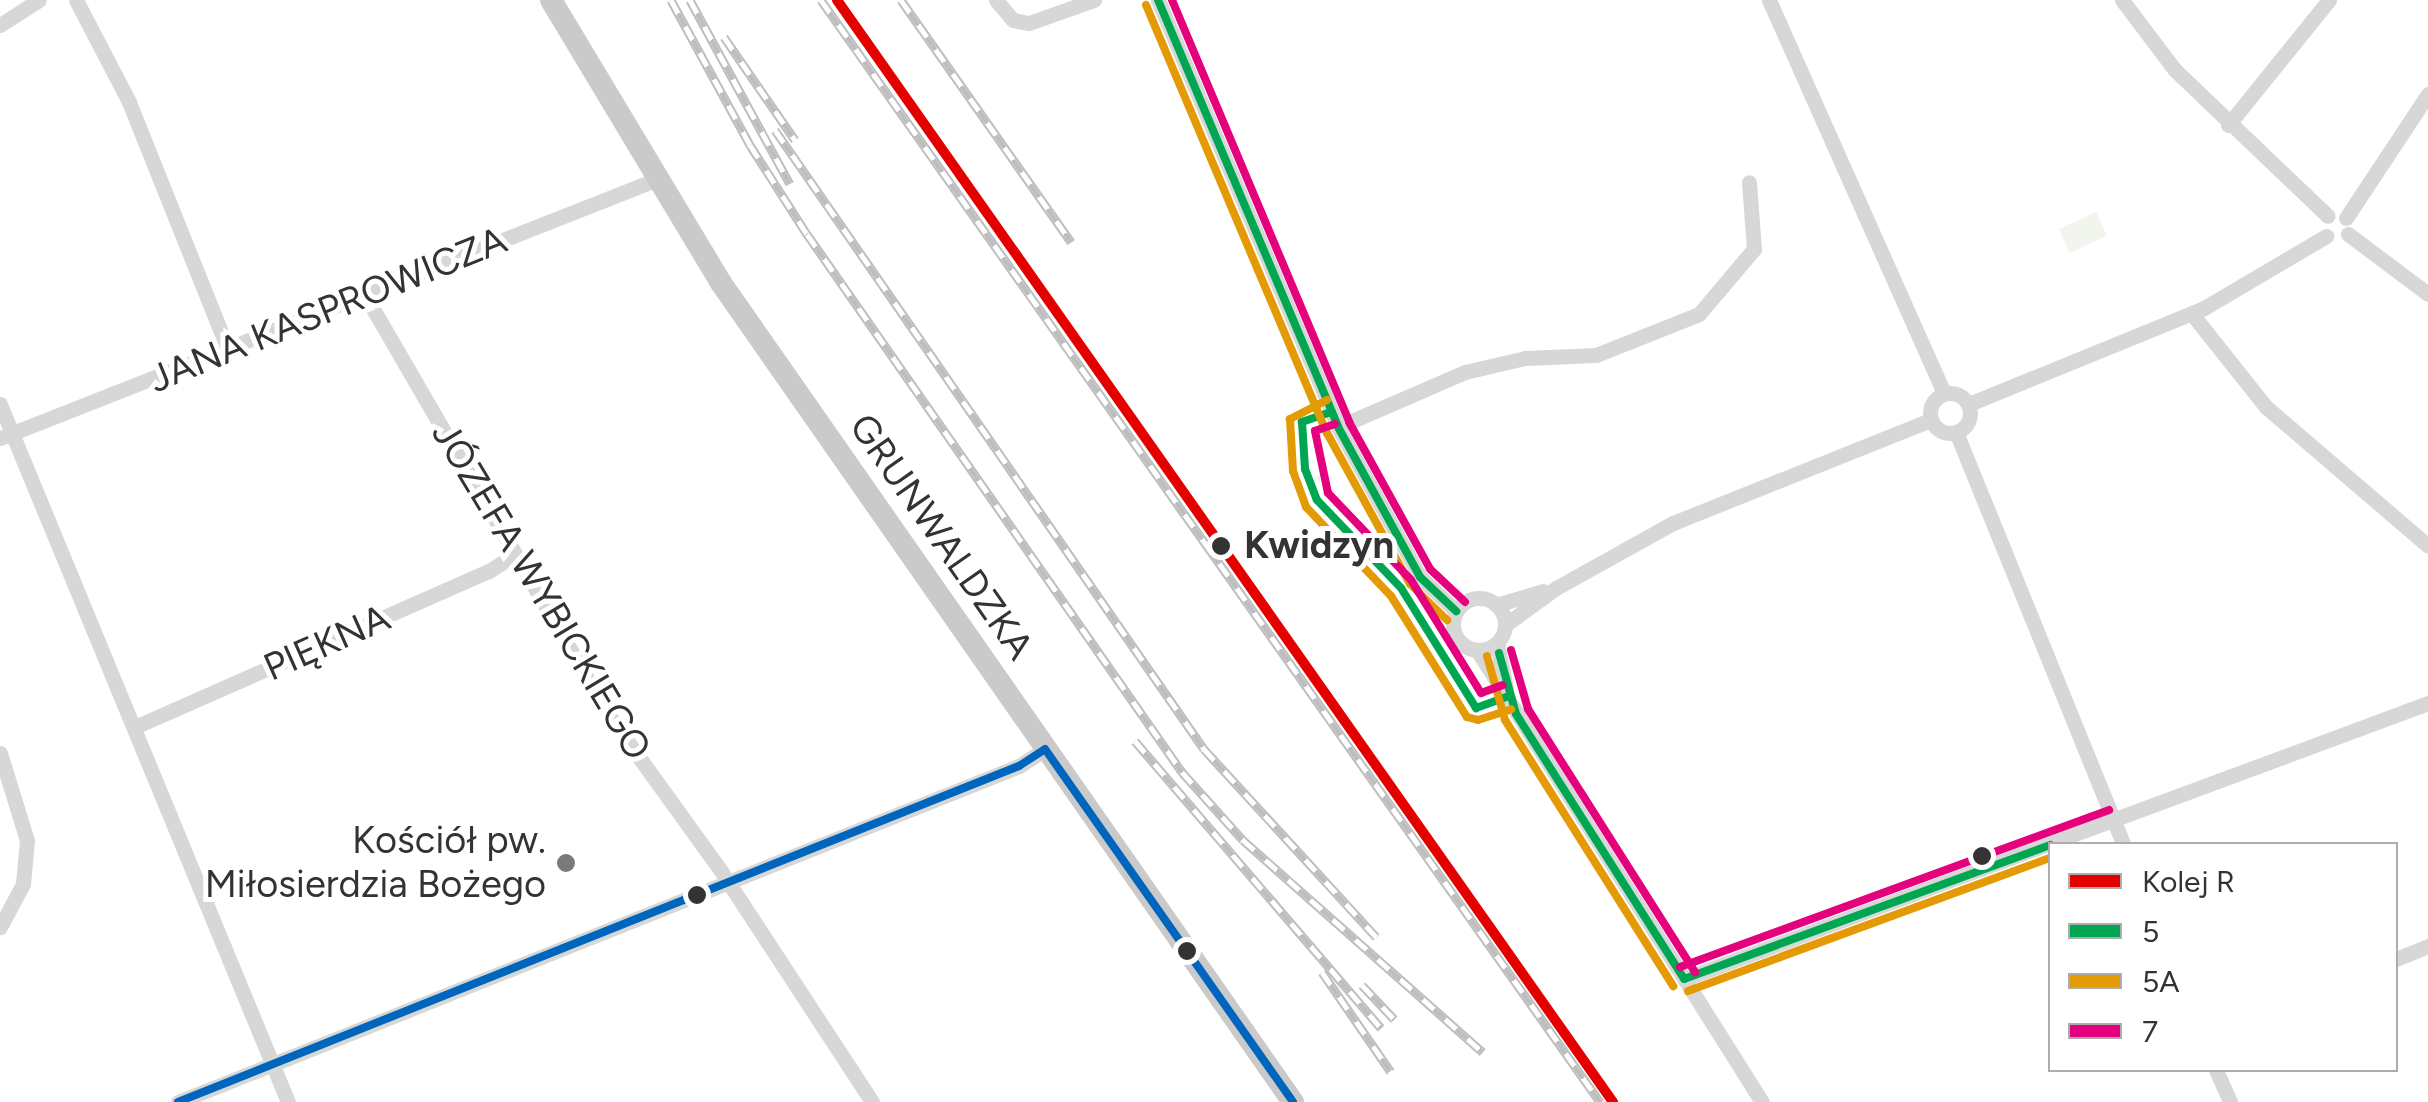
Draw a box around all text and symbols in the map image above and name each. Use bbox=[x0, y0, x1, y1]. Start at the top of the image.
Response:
street label: JANA KASPROWICZA bbox=[143, 217, 513, 403]
street label: GRUNWALDZKA bbox=[839, 406, 1043, 668]
street label: JÓZEFA WYBICKIEGO bbox=[422, 414, 660, 768]
place label: Kwidzyn bbox=[1244, 523, 1394, 569]
marker: Kwidzyn bbox=[1208, 533, 1234, 559]
street label: PIĘKNA bbox=[257, 595, 397, 691]
place label: Kościół pw. Miłosierdzia Bożego bbox=[205, 818, 546, 908]
legend bbox=[2048, 842, 2398, 1072]
unlabelled marker bbox=[1972, 846, 1992, 866]
marker: Kościół pw. Miłosierdzia Bożego bbox=[555, 852, 577, 874]
text: Kolej R bbox=[2142, 863, 2235, 900]
unlabelled marker bbox=[687, 885, 707, 905]
text: 5 bbox=[2142, 913, 2159, 950]
unlabelled marker bbox=[1177, 941, 1197, 961]
text: 5A bbox=[2142, 963, 2180, 1000]
text: 7 bbox=[2142, 1013, 2158, 1050]

